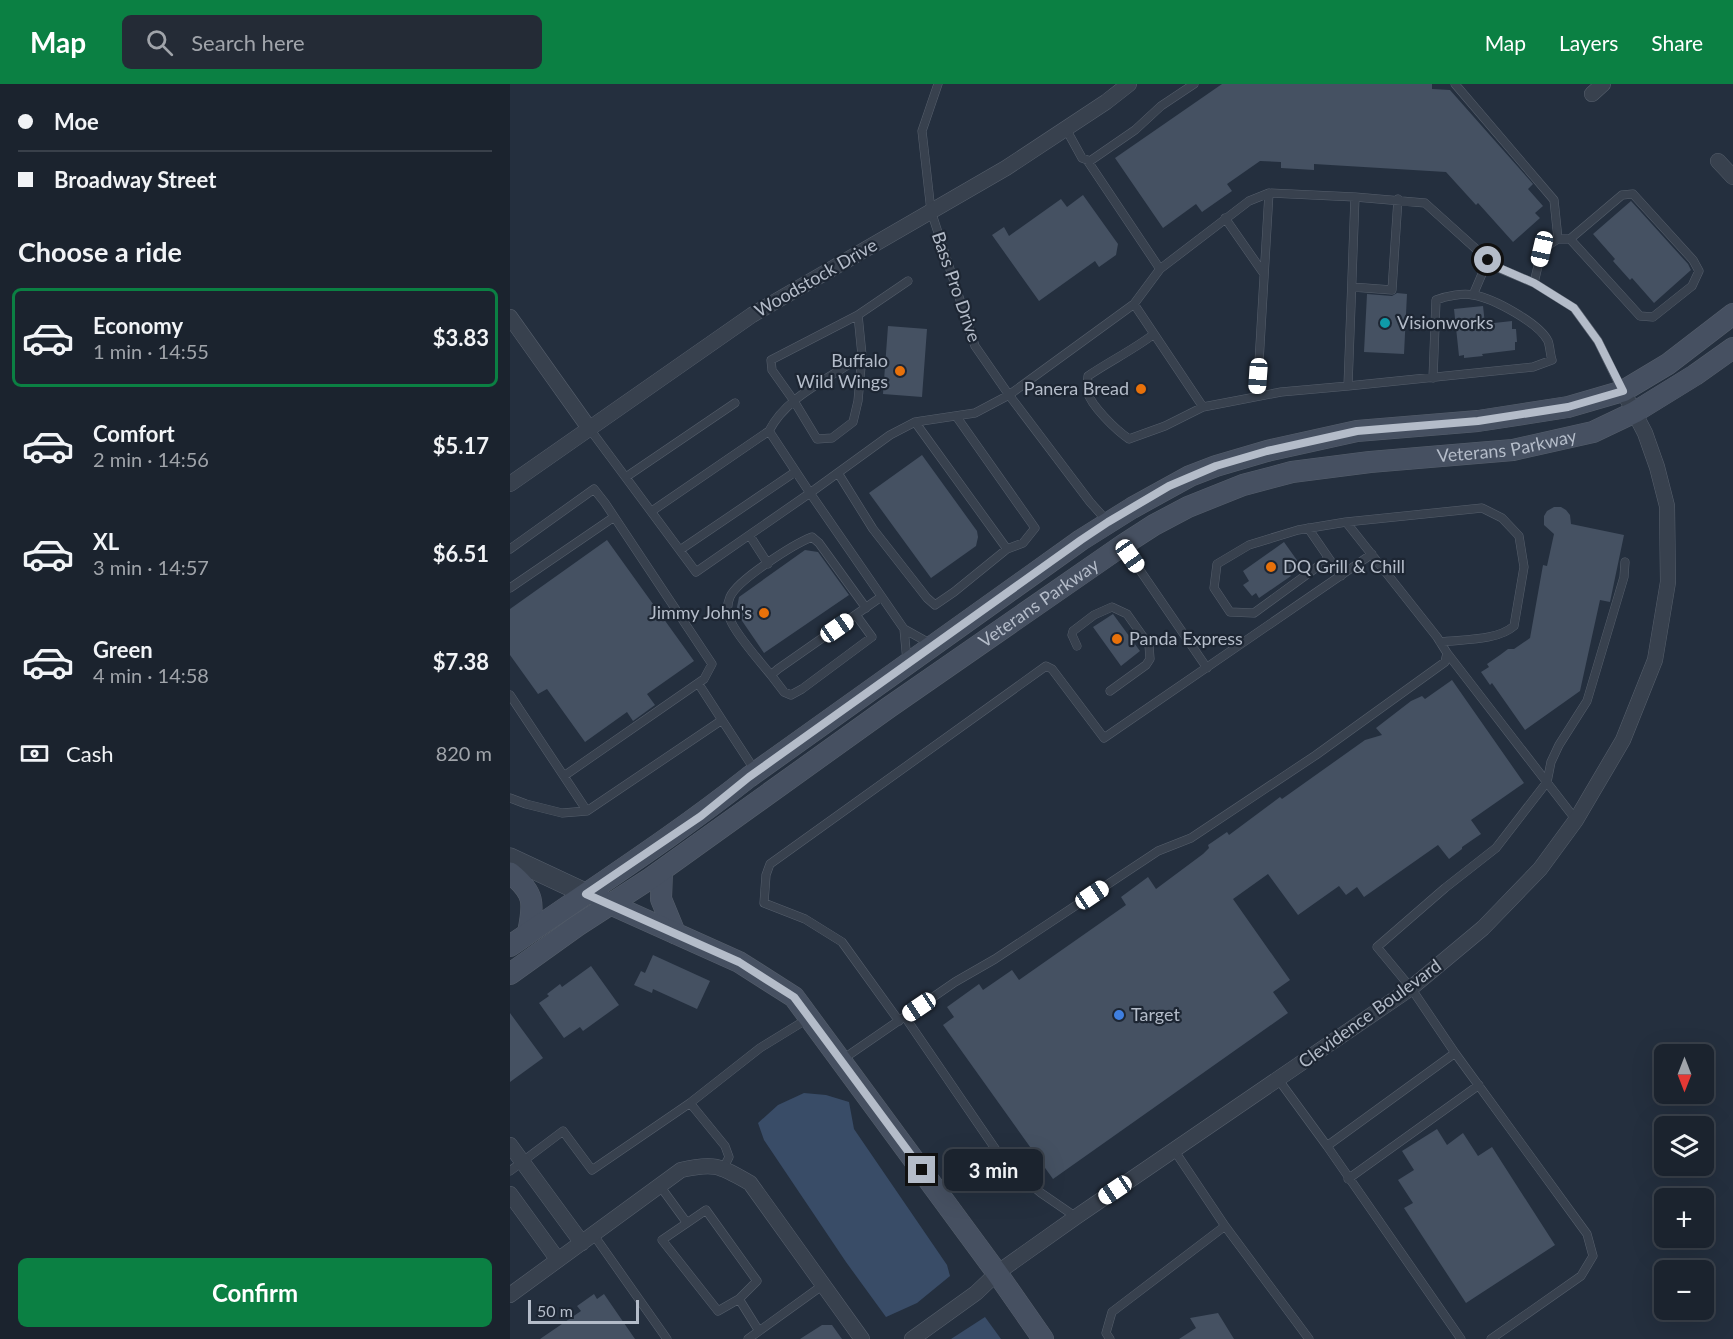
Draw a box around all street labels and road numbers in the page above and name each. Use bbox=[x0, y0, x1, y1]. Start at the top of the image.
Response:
street label: Bass Pro Drive bbox=[928, 229, 986, 345]
street label: Woodstock Drive bbox=[750, 233, 881, 321]
street label: Veterans Parkway bbox=[1436, 424, 1579, 466]
street label: Veterans Parkway bbox=[974, 553, 1103, 652]
street label: Clevidence Boulevard bbox=[1294, 954, 1445, 1072]

